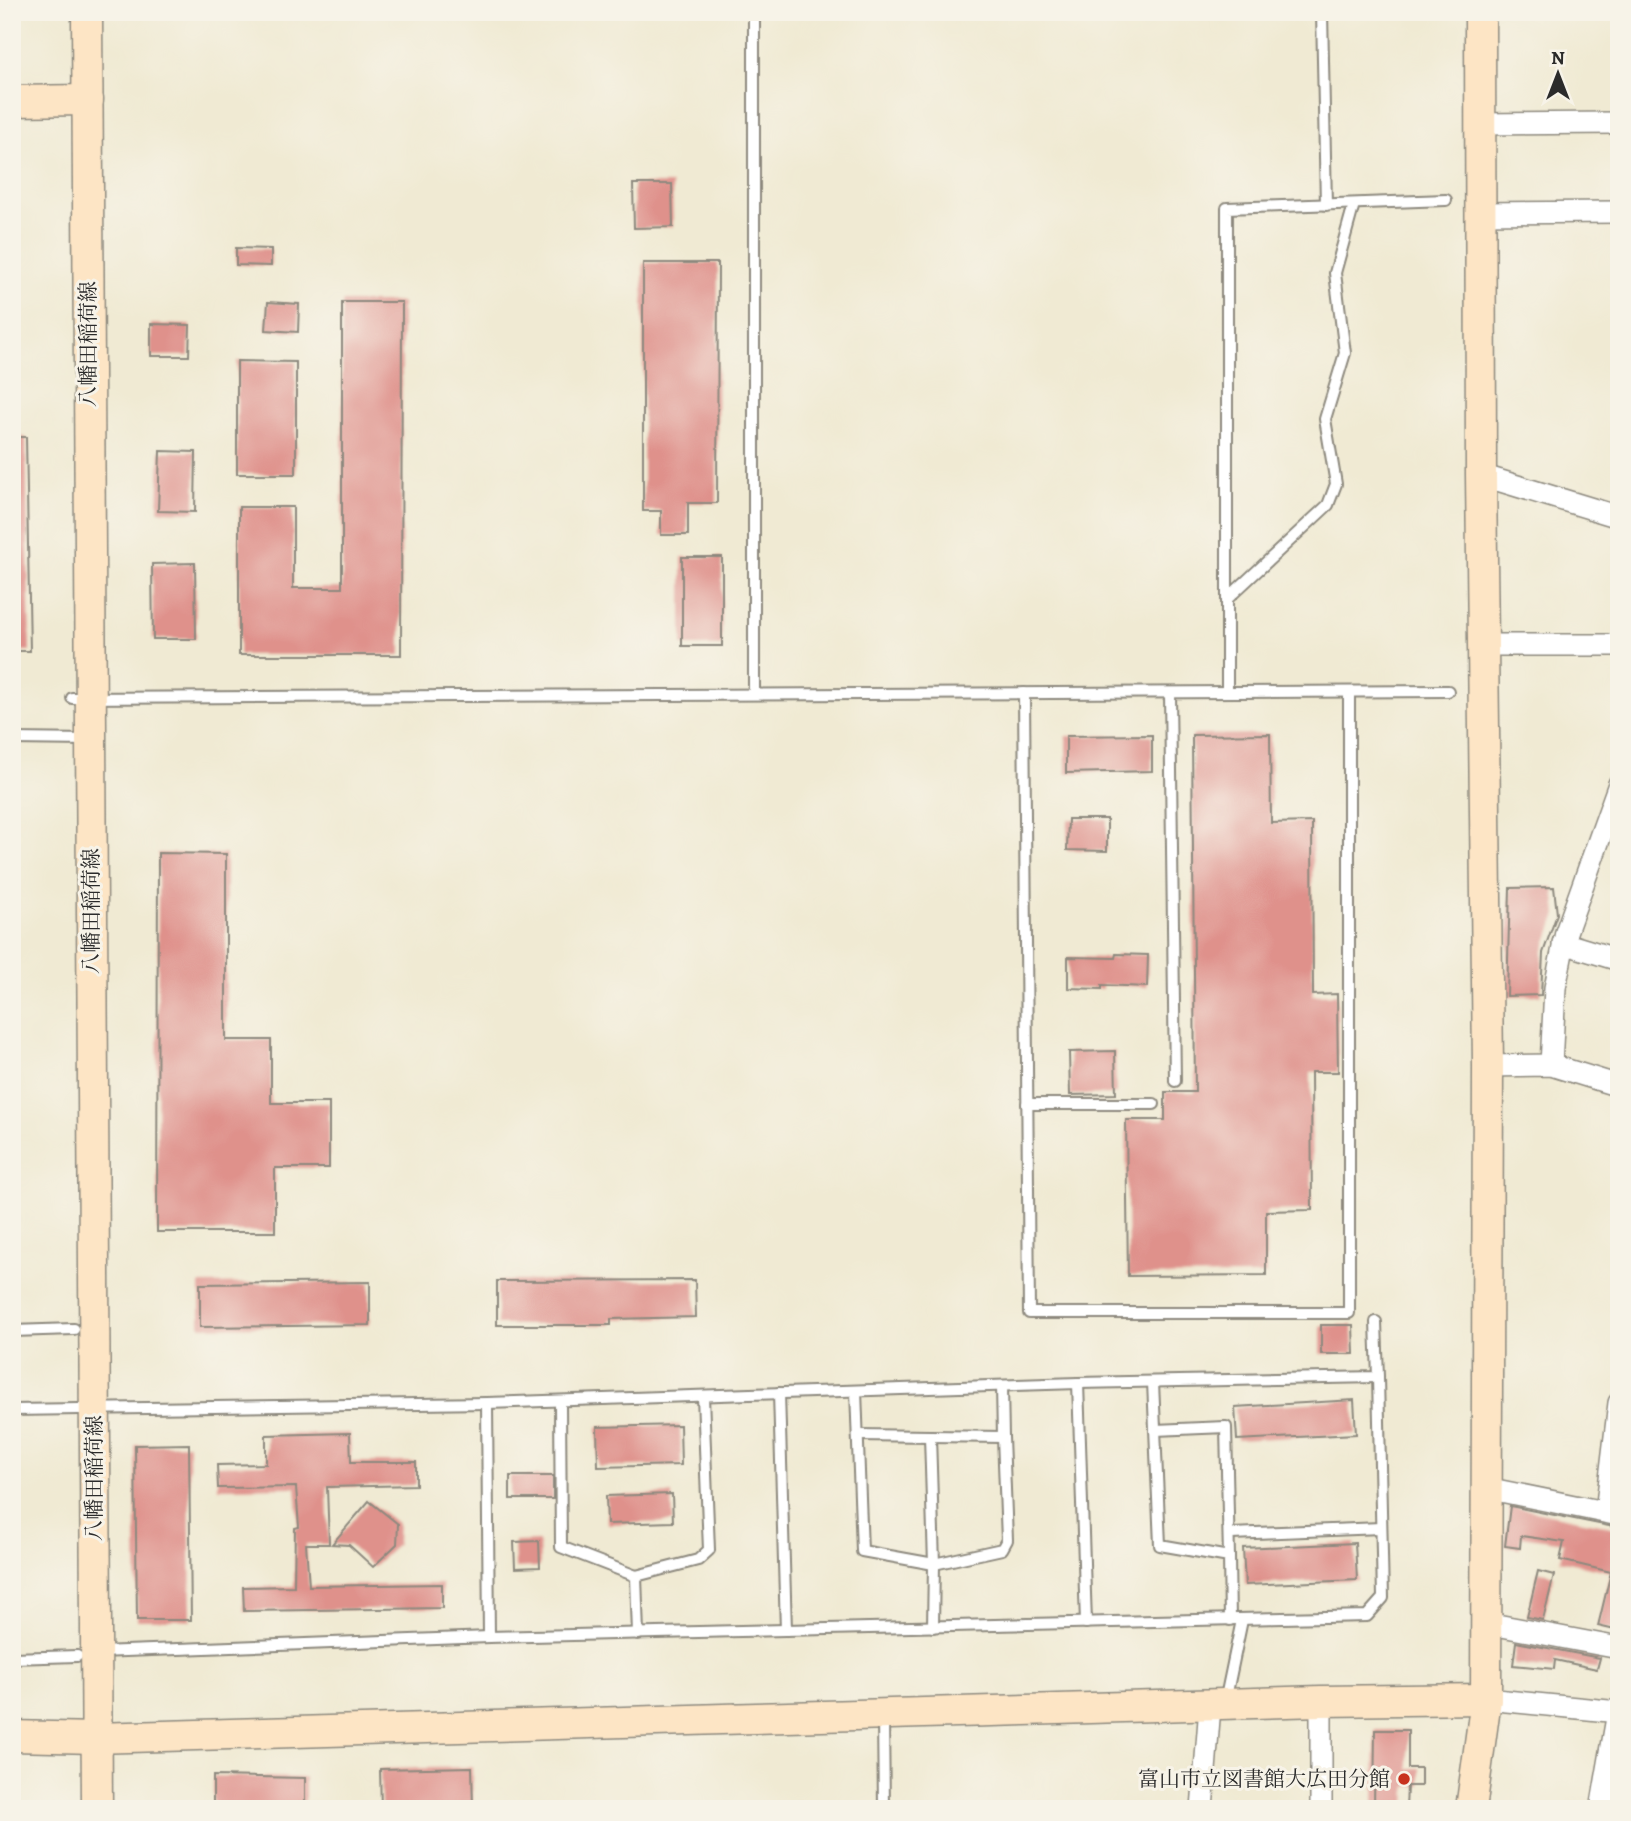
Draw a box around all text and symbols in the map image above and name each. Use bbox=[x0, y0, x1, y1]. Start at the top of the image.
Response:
north arrow bbox=[1522, 38, 1592, 108]
text: N bbox=[1551, 45, 1565, 71]
street label: 八幡田稲荷線 bbox=[74, 281, 102, 407]
street label: 八幡田稲荷線 bbox=[77, 848, 105, 974]
street label: 八幡田稲荷線 bbox=[80, 1415, 108, 1541]
place label: 富山市立図書館大広田分館 bbox=[1138, 1765, 1390, 1793]
marker: 富山市立図書館大広田分館 bbox=[1396, 1771, 1412, 1787]

